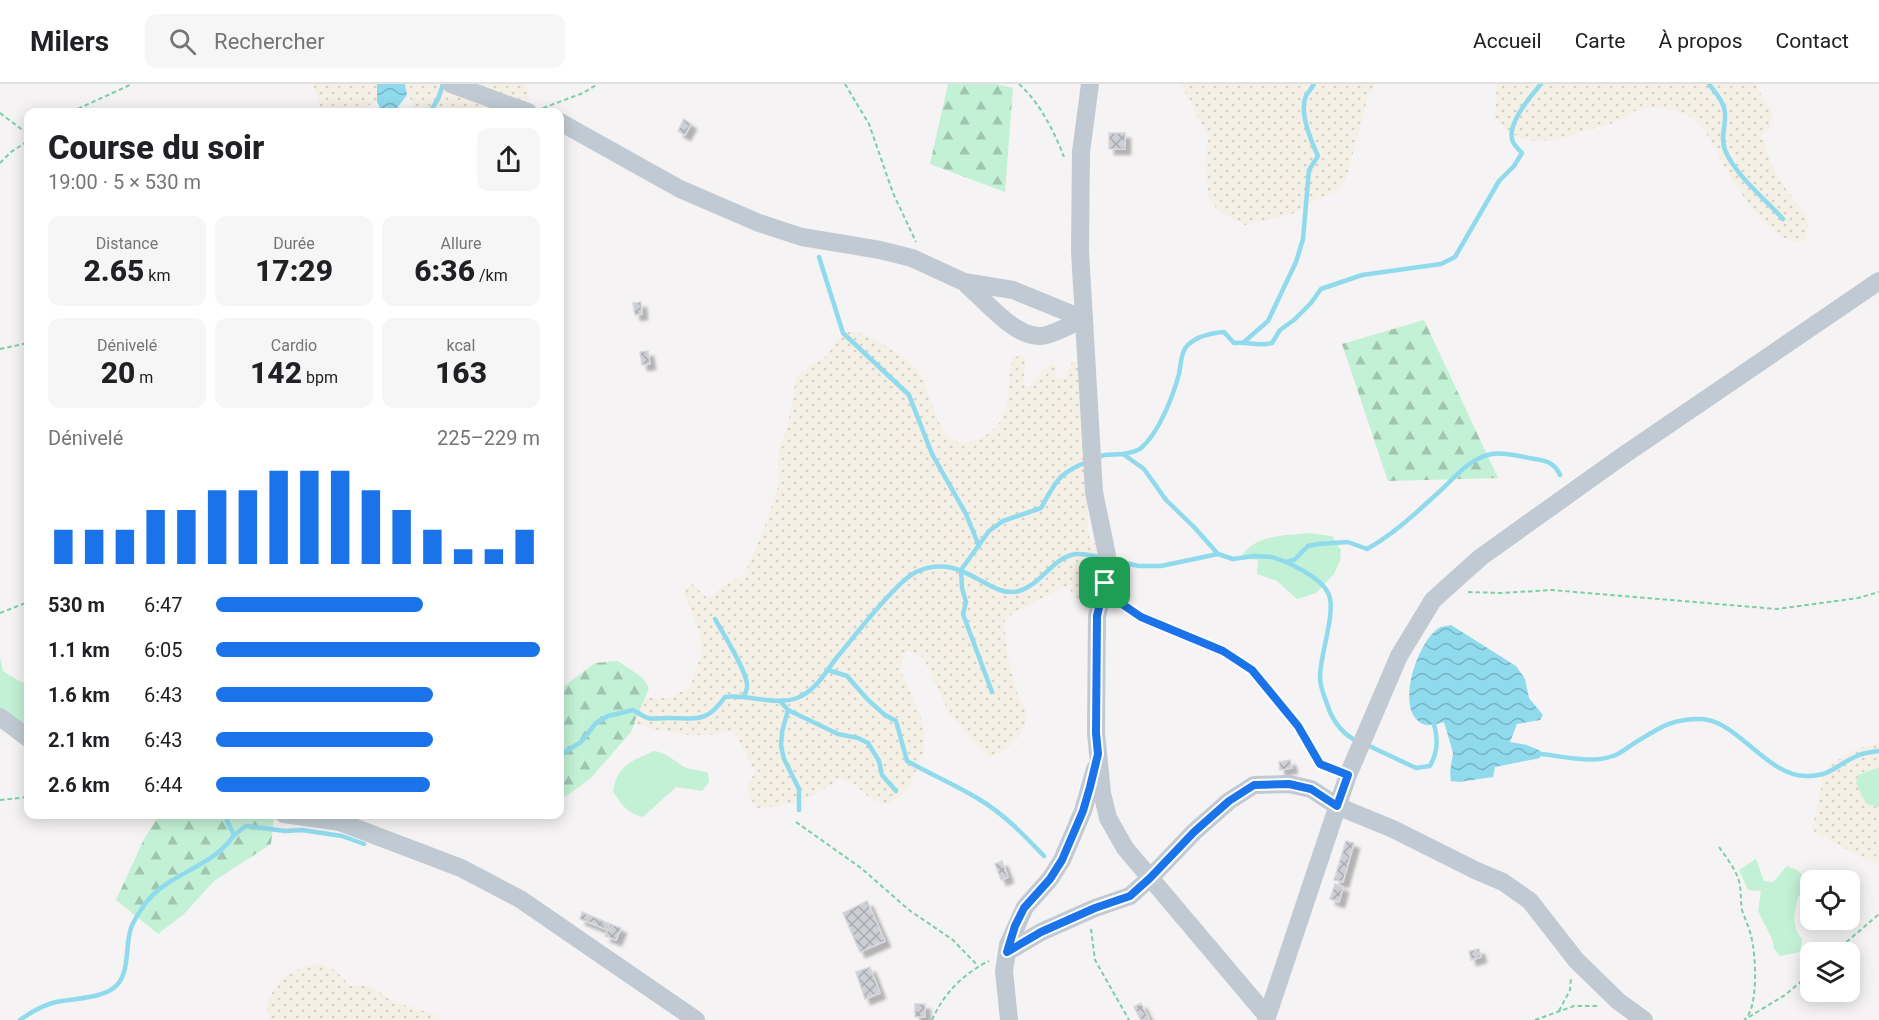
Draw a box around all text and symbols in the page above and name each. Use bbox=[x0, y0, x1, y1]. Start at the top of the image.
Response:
search box bbox=[145, 14, 565, 68]
text: Milers bbox=[30, 25, 109, 58]
icon: search bbox=[166, 25, 199, 58]
text: Rechercher bbox=[214, 29, 325, 54]
text: Accueil bbox=[1473, 29, 1542, 53]
text: Carte bbox=[1575, 29, 1625, 53]
text: À propos bbox=[1658, 29, 1743, 53]
text: Contact bbox=[1776, 29, 1849, 53]
text: Course du soir bbox=[48, 128, 264, 167]
button: share bbox=[477, 128, 540, 191]
text: 19:00 · 5 × 530 m bbox=[48, 170, 201, 194]
text: Distance bbox=[96, 234, 158, 253]
text: Durée bbox=[273, 234, 315, 253]
text: Allure bbox=[441, 234, 481, 253]
text: 2.65 bbox=[84, 253, 144, 288]
text: 17:29 bbox=[255, 253, 333, 288]
text: 6:36 bbox=[414, 253, 475, 288]
text: km bbox=[144, 266, 170, 285]
text: /km bbox=[475, 266, 508, 285]
text: Dénivelé bbox=[97, 336, 157, 355]
text: Cardio bbox=[271, 336, 317, 355]
text: kcal bbox=[447, 336, 475, 355]
text: 20 bbox=[101, 355, 135, 390]
text: 142 bbox=[250, 355, 302, 390]
text: 163 bbox=[435, 355, 487, 390]
text: m bbox=[135, 368, 153, 387]
text: bpm bbox=[302, 368, 338, 387]
text: Dénivelé bbox=[48, 426, 123, 450]
text: 225–229 m bbox=[437, 426, 540, 450]
pin bbox=[1079, 557, 1130, 608]
icon: arrive bbox=[1088, 566, 1121, 599]
text: 530 m bbox=[48, 593, 105, 617]
text: 6:47 bbox=[144, 593, 183, 617]
text: 1.1 km bbox=[48, 638, 110, 662]
text: 6:05 bbox=[144, 638, 183, 662]
text: 1.6 km bbox=[48, 683, 110, 707]
text: 6:43 bbox=[144, 683, 183, 707]
text: 2.1 km bbox=[48, 728, 110, 752]
text: 6:43 bbox=[144, 728, 183, 752]
text: 2.6 km bbox=[48, 773, 110, 797]
text: 6:44 bbox=[144, 773, 183, 797]
map controls bbox=[1800, 870, 1860, 1002]
button: locate bbox=[1800, 870, 1860, 930]
button: layers bbox=[1800, 942, 1860, 1002]

